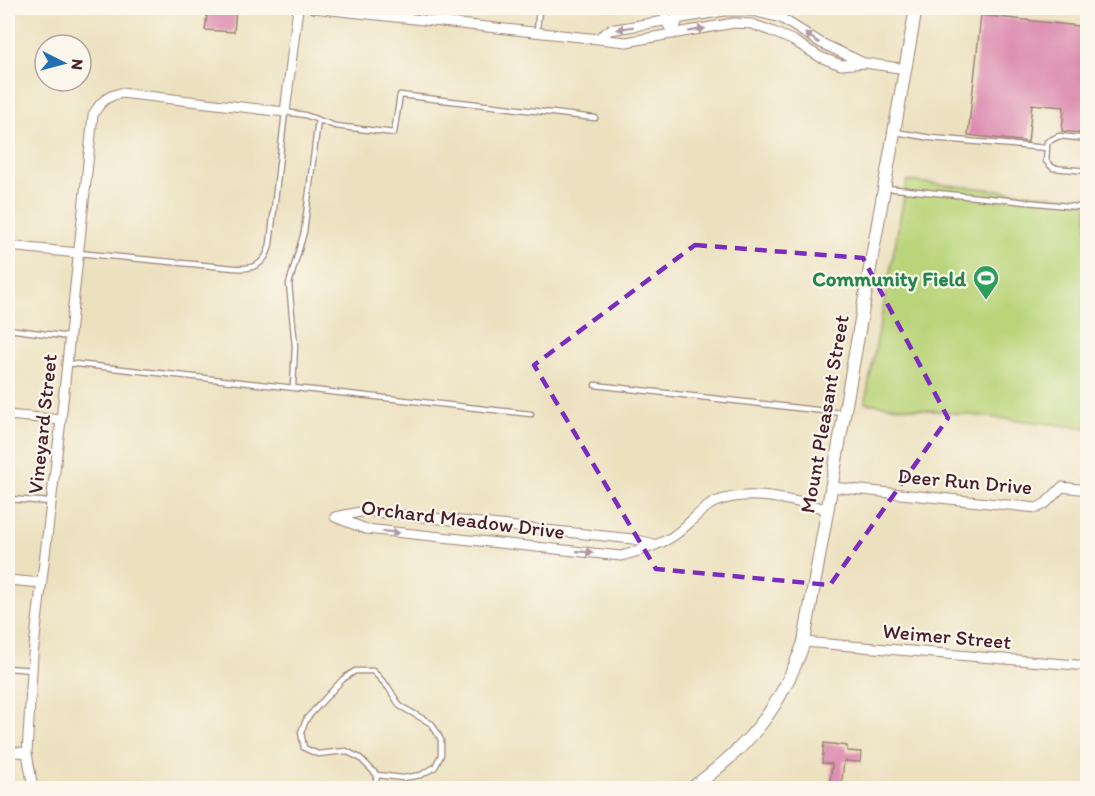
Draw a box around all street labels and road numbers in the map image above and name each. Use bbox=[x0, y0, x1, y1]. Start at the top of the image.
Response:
street label: Mount Pleasant Street bbox=[794, 313, 854, 515]
street label: Vineyard Street bbox=[22, 353, 62, 495]
street label: Deer Run Drive bbox=[897, 463, 1033, 499]
street label: Orchard Meadow Drive bbox=[360, 494, 566, 544]
street label: Weimer Street bbox=[882, 618, 1012, 654]

